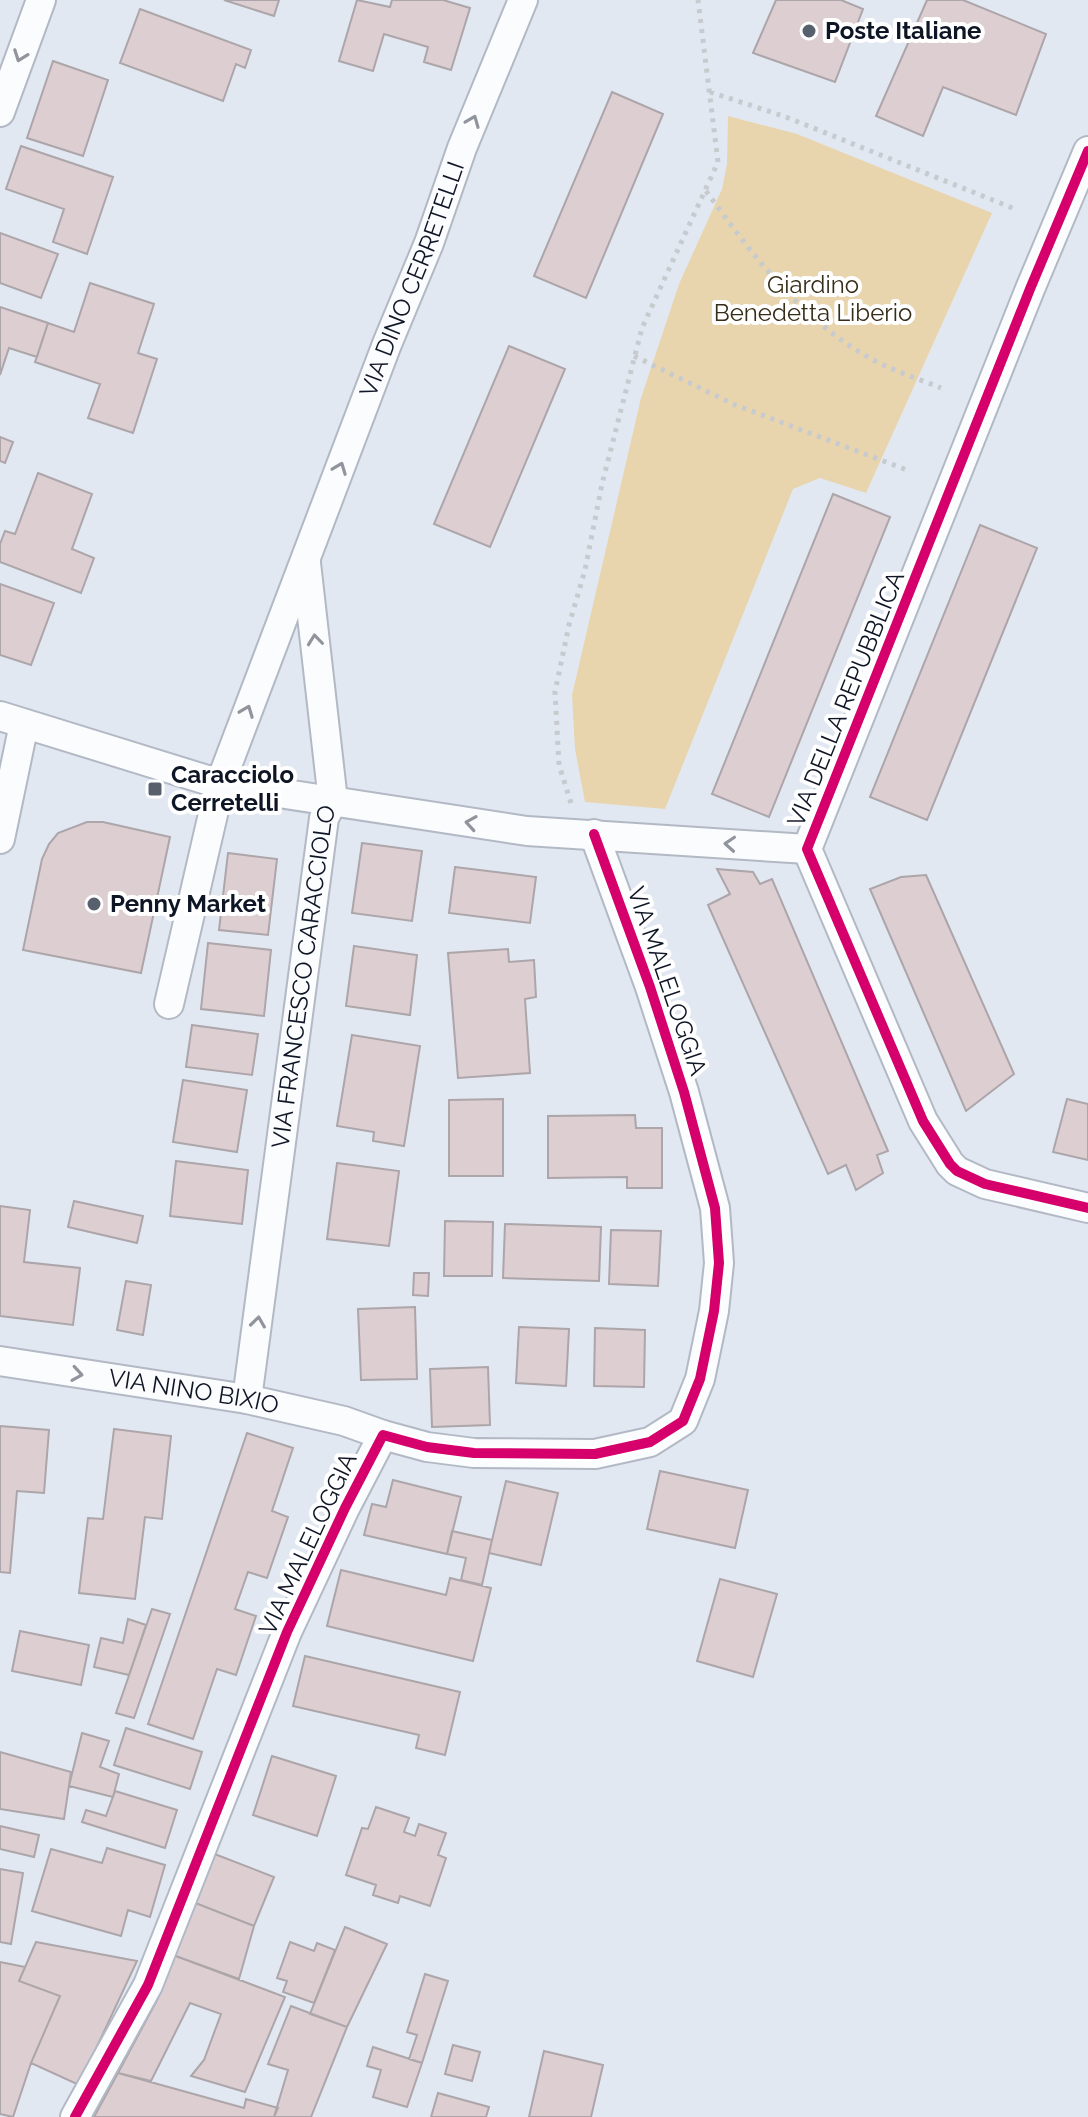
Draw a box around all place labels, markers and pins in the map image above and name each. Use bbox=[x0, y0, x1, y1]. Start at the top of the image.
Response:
place label: Poste Italiane bbox=[825, 16, 981, 45]
marker: Poste Italiane bbox=[800, 22, 818, 40]
place label: Caracciolo Cerretelli bbox=[171, 760, 294, 817]
marker: Caracciolo Cerretelli bbox=[146, 780, 164, 798]
place label: Penny Market bbox=[110, 889, 266, 918]
marker: Penny Market bbox=[85, 895, 103, 913]

